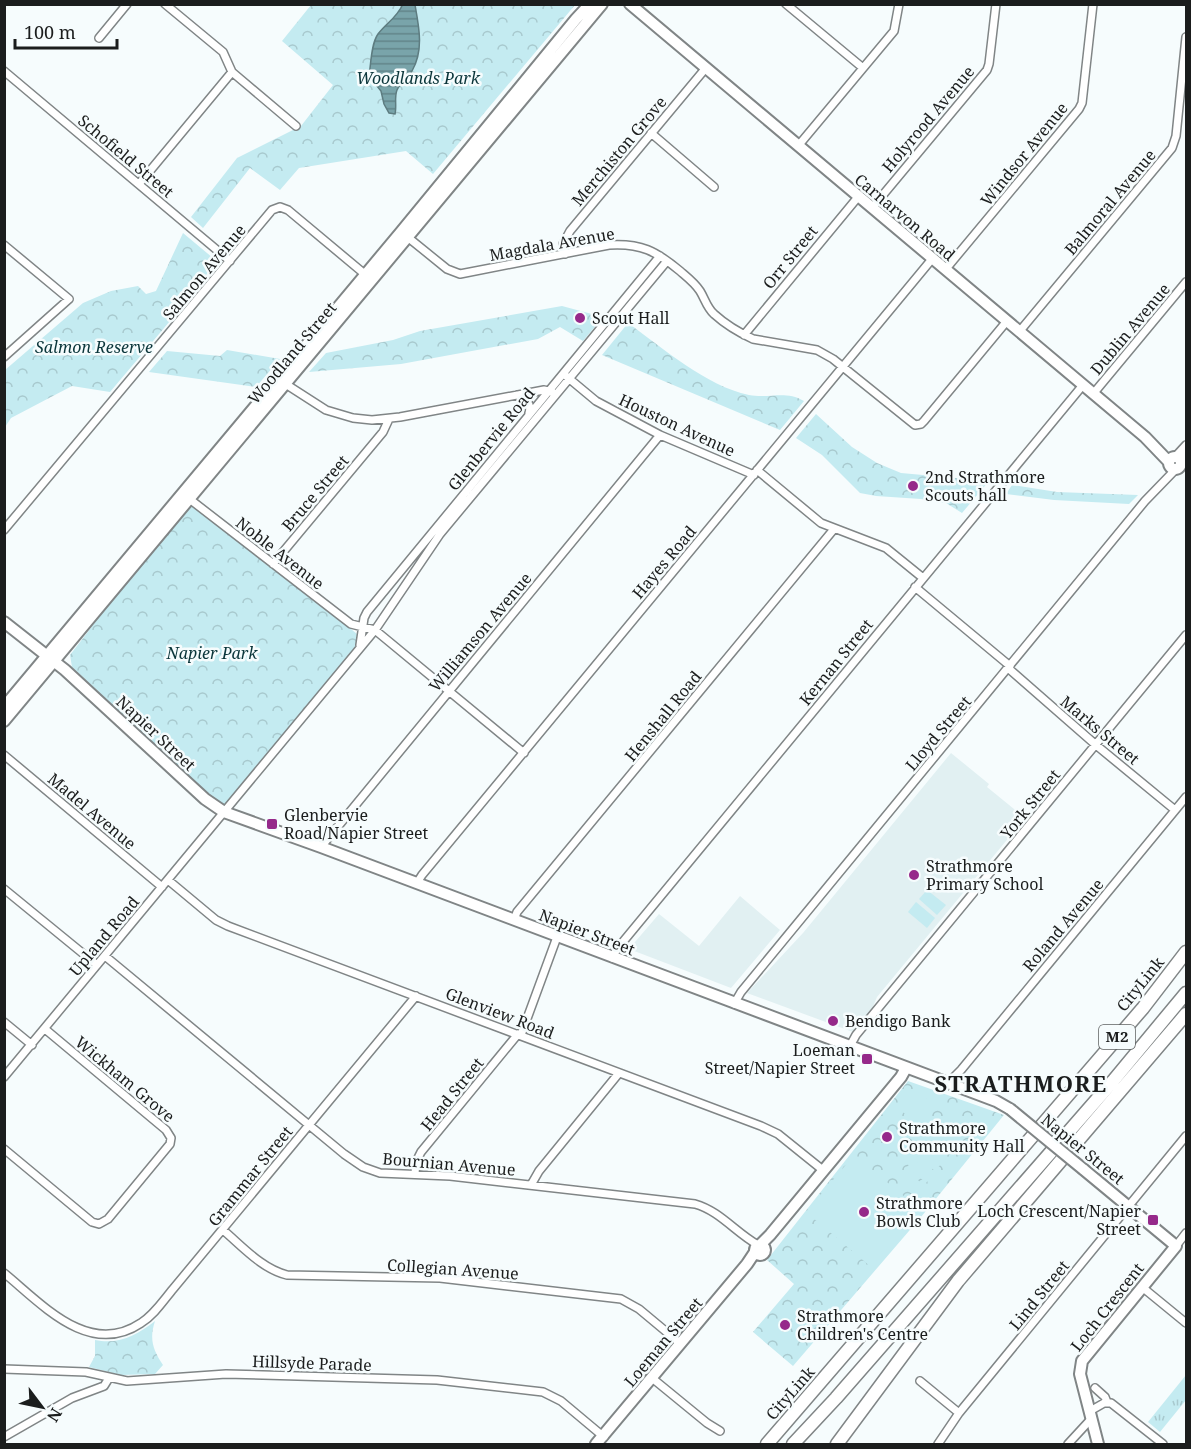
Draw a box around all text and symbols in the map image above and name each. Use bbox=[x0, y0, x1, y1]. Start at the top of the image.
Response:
scale bar bbox=[15, 12, 117, 50]
text: 100 m bbox=[24, 20, 76, 44]
street label: Holyrood Avenue bbox=[877, 61, 979, 177]
park label: Woodlands Park bbox=[356, 67, 481, 89]
street label: Merchiston Grove bbox=[567, 92, 671, 210]
street label: Windsor Avenue bbox=[975, 98, 1073, 210]
street label: Schofield Street bbox=[73, 109, 179, 203]
street label: Balmoral Avenue bbox=[1059, 145, 1161, 259]
street label: Carnarvon Road bbox=[850, 168, 960, 266]
street label: Salmon Avenue bbox=[157, 219, 251, 325]
street label: Orr Street bbox=[758, 220, 823, 293]
street label: Magdala Avenue bbox=[488, 222, 616, 266]
street label: Dublin Avenue bbox=[1085, 279, 1175, 379]
street label: Woodland Street bbox=[243, 297, 341, 409]
place label: Scout Hall bbox=[592, 307, 669, 329]
marker: Scout Hall bbox=[573, 311, 587, 325]
park label: Salmon Reserve bbox=[35, 336, 153, 358]
street label: Glenbervie Road bbox=[443, 383, 540, 495]
street label: Houston Avenue bbox=[615, 388, 739, 462]
street label: Bruce Street bbox=[277, 450, 354, 536]
place label: 2nd Strathmore Scouts hall bbox=[925, 466, 1045, 506]
marker: 2nd Strathmore Scouts hall bbox=[906, 479, 920, 493]
street label: Noble Avenue bbox=[231, 512, 329, 594]
street label: Hayes Road bbox=[627, 521, 701, 603]
street label: Williamson Avenue bbox=[424, 568, 536, 696]
street label: Kernan Street bbox=[794, 614, 878, 710]
park label: Napier Park bbox=[166, 642, 258, 664]
street label: Henshall Road bbox=[620, 666, 706, 766]
street label: Napier Street bbox=[112, 690, 201, 776]
street label: Marks Street bbox=[1056, 690, 1144, 770]
street label: Lloyd Street bbox=[900, 691, 976, 775]
street label: York Street bbox=[994, 764, 1065, 844]
street label: Madel Avenue bbox=[43, 768, 141, 854]
place label: Glenbervie Road/Napier Street bbox=[284, 804, 429, 844]
marker: Glenbervie Road/Napier Street bbox=[265, 817, 279, 831]
place label: Strathmore Primary School bbox=[926, 855, 1043, 895]
marker: Strathmore Primary School bbox=[907, 868, 921, 882]
street label: Roland Avenue bbox=[1018, 874, 1108, 976]
street label: Upland Road bbox=[64, 891, 144, 981]
street label: Napier Street bbox=[536, 904, 638, 961]
street label: CityLink bbox=[1111, 952, 1169, 1016]
street label: Glenview Road bbox=[443, 982, 558, 1044]
place label: Bendigo Bank bbox=[845, 1010, 951, 1032]
marker: Bendigo Bank bbox=[826, 1014, 840, 1028]
road number: M2 bbox=[1099, 1025, 1135, 1049]
street label: Wickham Grove bbox=[71, 1031, 179, 1127]
place label: Loeman Street/Napier Street bbox=[705, 1039, 855, 1079]
street label: Head Street bbox=[415, 1052, 489, 1135]
marker: Loeman Street/Napier Street bbox=[860, 1052, 874, 1066]
district label: STRATHMORE bbox=[934, 1068, 1108, 1098]
street label: Napier Street bbox=[1037, 1109, 1129, 1190]
place label: Strathmore Community Hall bbox=[899, 1117, 1024, 1157]
street label: Grammar Street bbox=[203, 1121, 298, 1231]
marker: Strathmore Community Hall bbox=[880, 1130, 894, 1144]
street label: Bournian Avenue bbox=[382, 1147, 516, 1181]
place label: Strathmore Bowls Club bbox=[876, 1192, 963, 1232]
place label: Loch Crescent/Napier Street bbox=[977, 1200, 1141, 1240]
marker: Strathmore Bowls Club bbox=[857, 1205, 871, 1219]
marker: Loch Crescent/Napier Street bbox=[1146, 1213, 1160, 1227]
street label: Collegian Avenue bbox=[386, 1253, 520, 1285]
street label: Lind Street bbox=[1004, 1255, 1074, 1335]
street label: Loch Crescent bbox=[1065, 1258, 1149, 1356]
street label: Loeman Street bbox=[619, 1292, 707, 1392]
place label: Strathmore Children's Centre bbox=[797, 1305, 928, 1345]
marker: Strathmore Children's Centre bbox=[778, 1318, 792, 1332]
street label: Hillsyde Parade bbox=[252, 1350, 372, 1376]
street label: CityLink bbox=[761, 1361, 820, 1425]
north arrow bbox=[12, 1377, 72, 1437]
text: N bbox=[42, 1404, 67, 1426]

